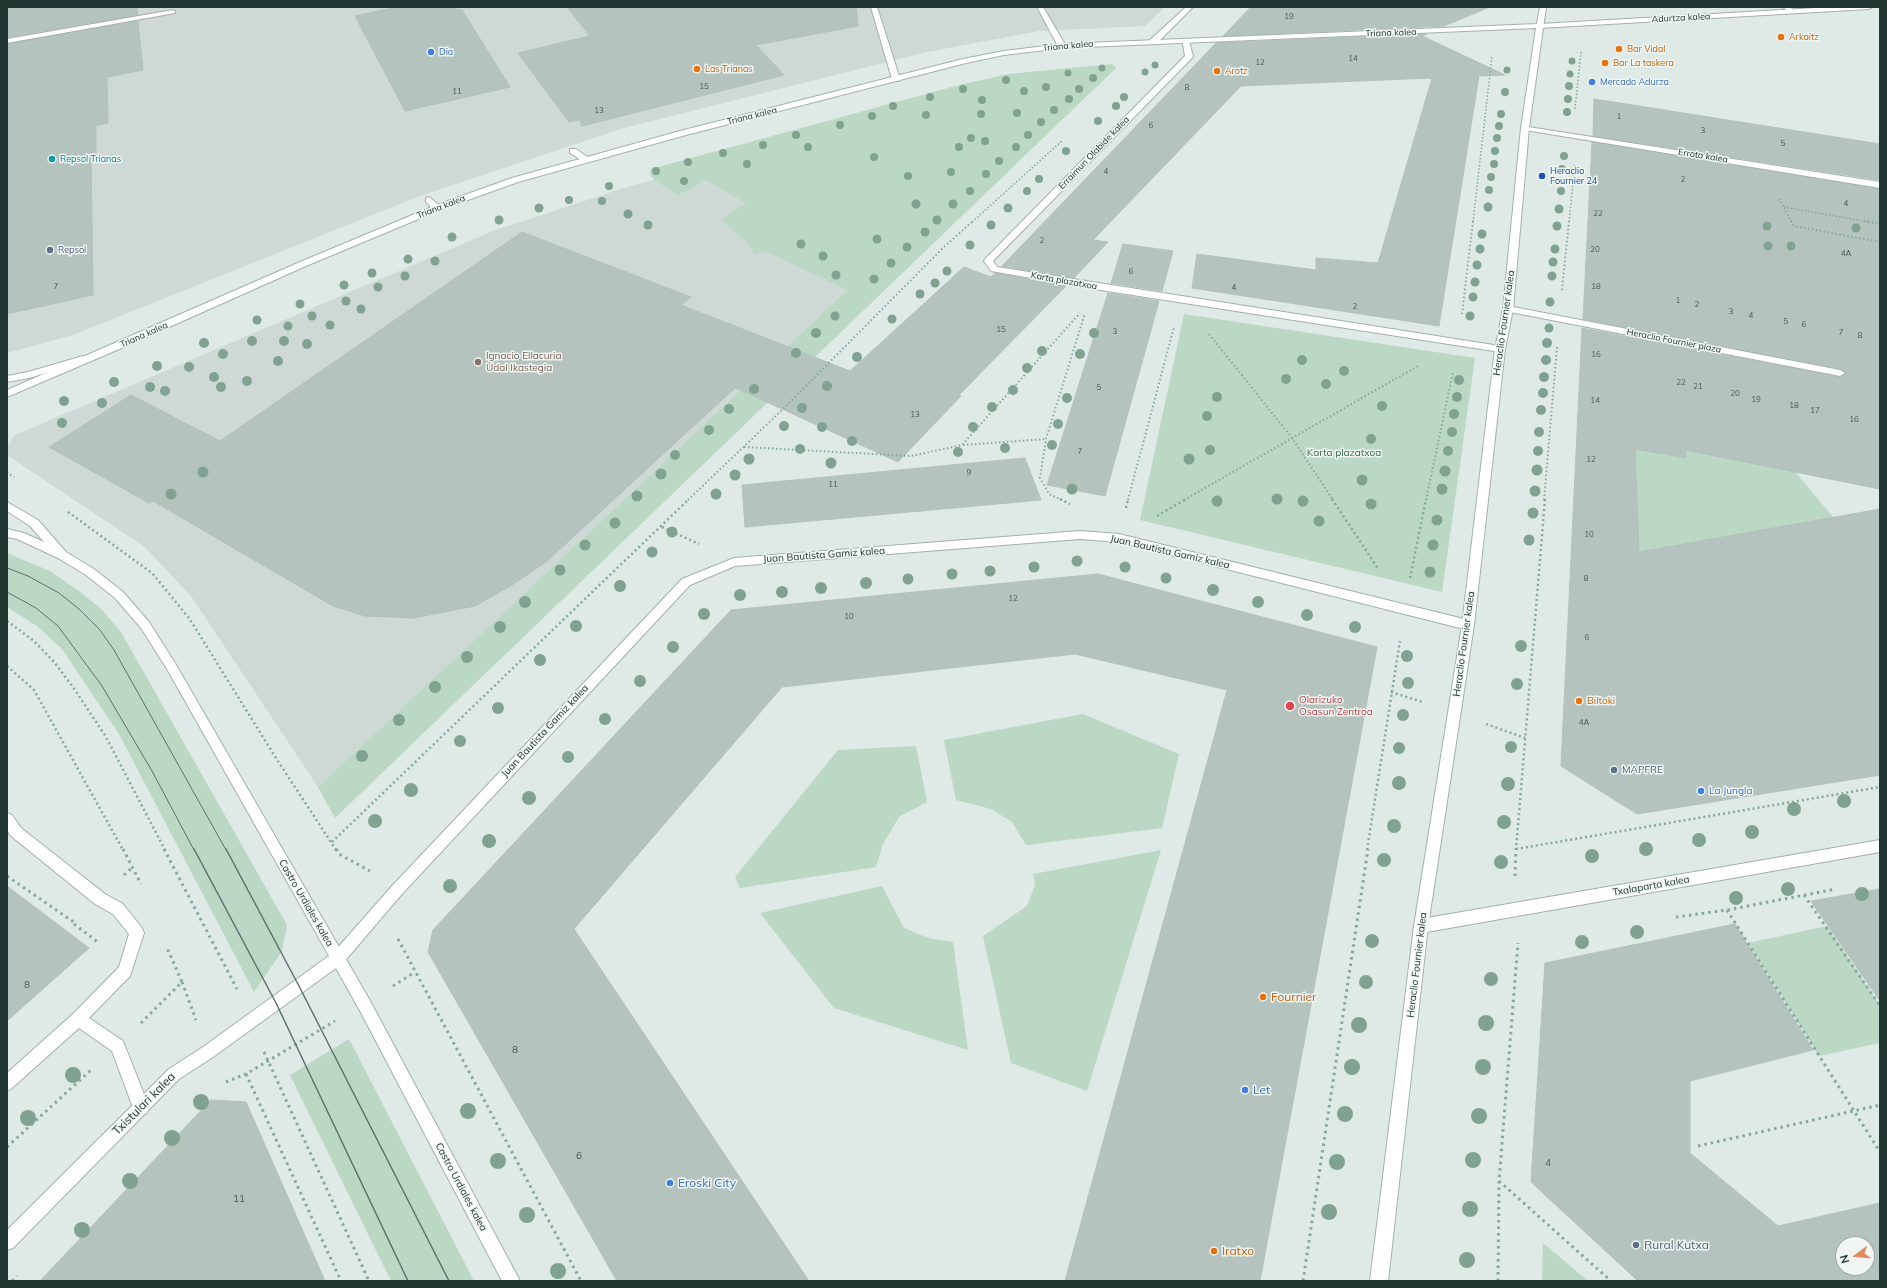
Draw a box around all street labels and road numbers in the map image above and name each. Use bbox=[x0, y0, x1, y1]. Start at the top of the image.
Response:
street label: Adurtza kalea bbox=[1651, 11, 1711, 25]
street label: Triana kalea bbox=[1365, 27, 1417, 39]
street label: Triana kalea bbox=[1042, 38, 1094, 54]
street label: Triana kalea bbox=[726, 105, 778, 127]
street label: Erraimun Olabide kalea bbox=[1056, 114, 1132, 192]
street label: Errota kalea bbox=[1677, 147, 1729, 165]
street label: Triana kalea bbox=[415, 193, 467, 221]
street label: Karta plazatxoa bbox=[1030, 270, 1098, 292]
street label: Heraclio Fournier kalea bbox=[1491, 270, 1517, 376]
street label: Triana kalea bbox=[119, 320, 169, 350]
street label: Heraclio Fournier plaza bbox=[1626, 327, 1722, 355]
street label: Juan Bautista Gamiz kalea bbox=[1109, 532, 1231, 572]
street label: Juan Bautista Gamiz kalea bbox=[763, 545, 885, 565]
street label: Heraclio Fournier kalea bbox=[1451, 591, 1477, 697]
street label: Juan Bautista Gamiz kalea bbox=[499, 682, 591, 780]
street label: Castro Urdiales kalea bbox=[276, 857, 336, 949]
street label: Txalaparta kalea bbox=[1612, 873, 1690, 899]
street label: Heraclio Fournier kalea bbox=[1405, 912, 1429, 1018]
street label: Txistulari kalea bbox=[110, 1070, 178, 1138]
street label: Castro Urdiales kalea bbox=[433, 1141, 489, 1233]

